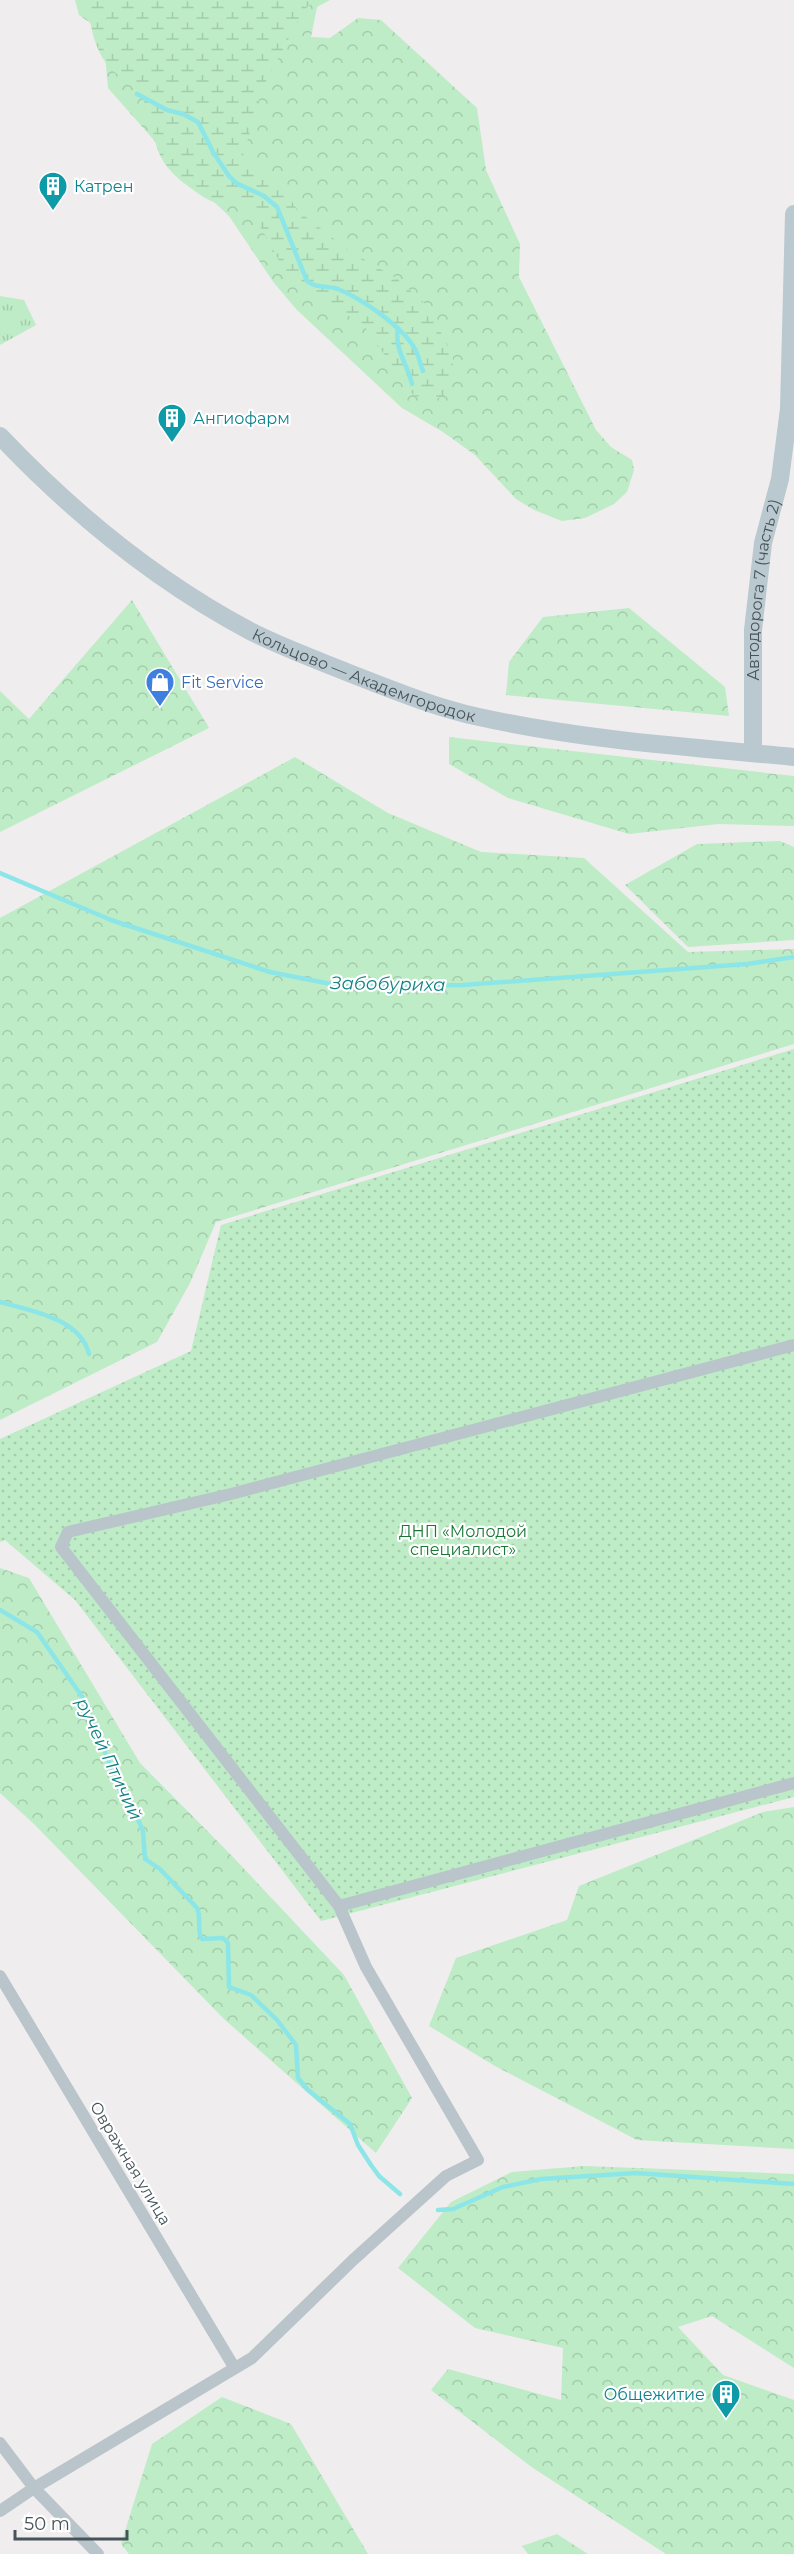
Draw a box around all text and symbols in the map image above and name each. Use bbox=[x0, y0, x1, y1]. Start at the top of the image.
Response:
building icon: Катрен bbox=[37, 170, 69, 212]
place label: Катрен bbox=[74, 177, 134, 196]
building icon: Ангиофарм bbox=[156, 402, 188, 444]
place label: Ангиофарм bbox=[193, 409, 290, 428]
street label: Автодорога 7 (часть 2) bbox=[744, 497, 784, 681]
street label: Кольцово — Академгородок bbox=[249, 625, 478, 726]
shop icon: Fit Service bbox=[144, 666, 176, 708]
place label: Fit Service bbox=[181, 673, 264, 692]
water label: Забобуриха bbox=[329, 972, 446, 996]
park label: ДНП «Молодой специалист» bbox=[399, 1522, 527, 1559]
water label: ручей Птичий bbox=[71, 1694, 147, 1824]
street label: Овражная улица bbox=[86, 2098, 175, 2228]
building icon: Общежитие bbox=[710, 2378, 742, 2420]
place label: Общежитие bbox=[604, 2385, 705, 2404]
scale bar bbox=[15, 2503, 128, 2541]
text: 50 m bbox=[24, 2513, 70, 2535]

